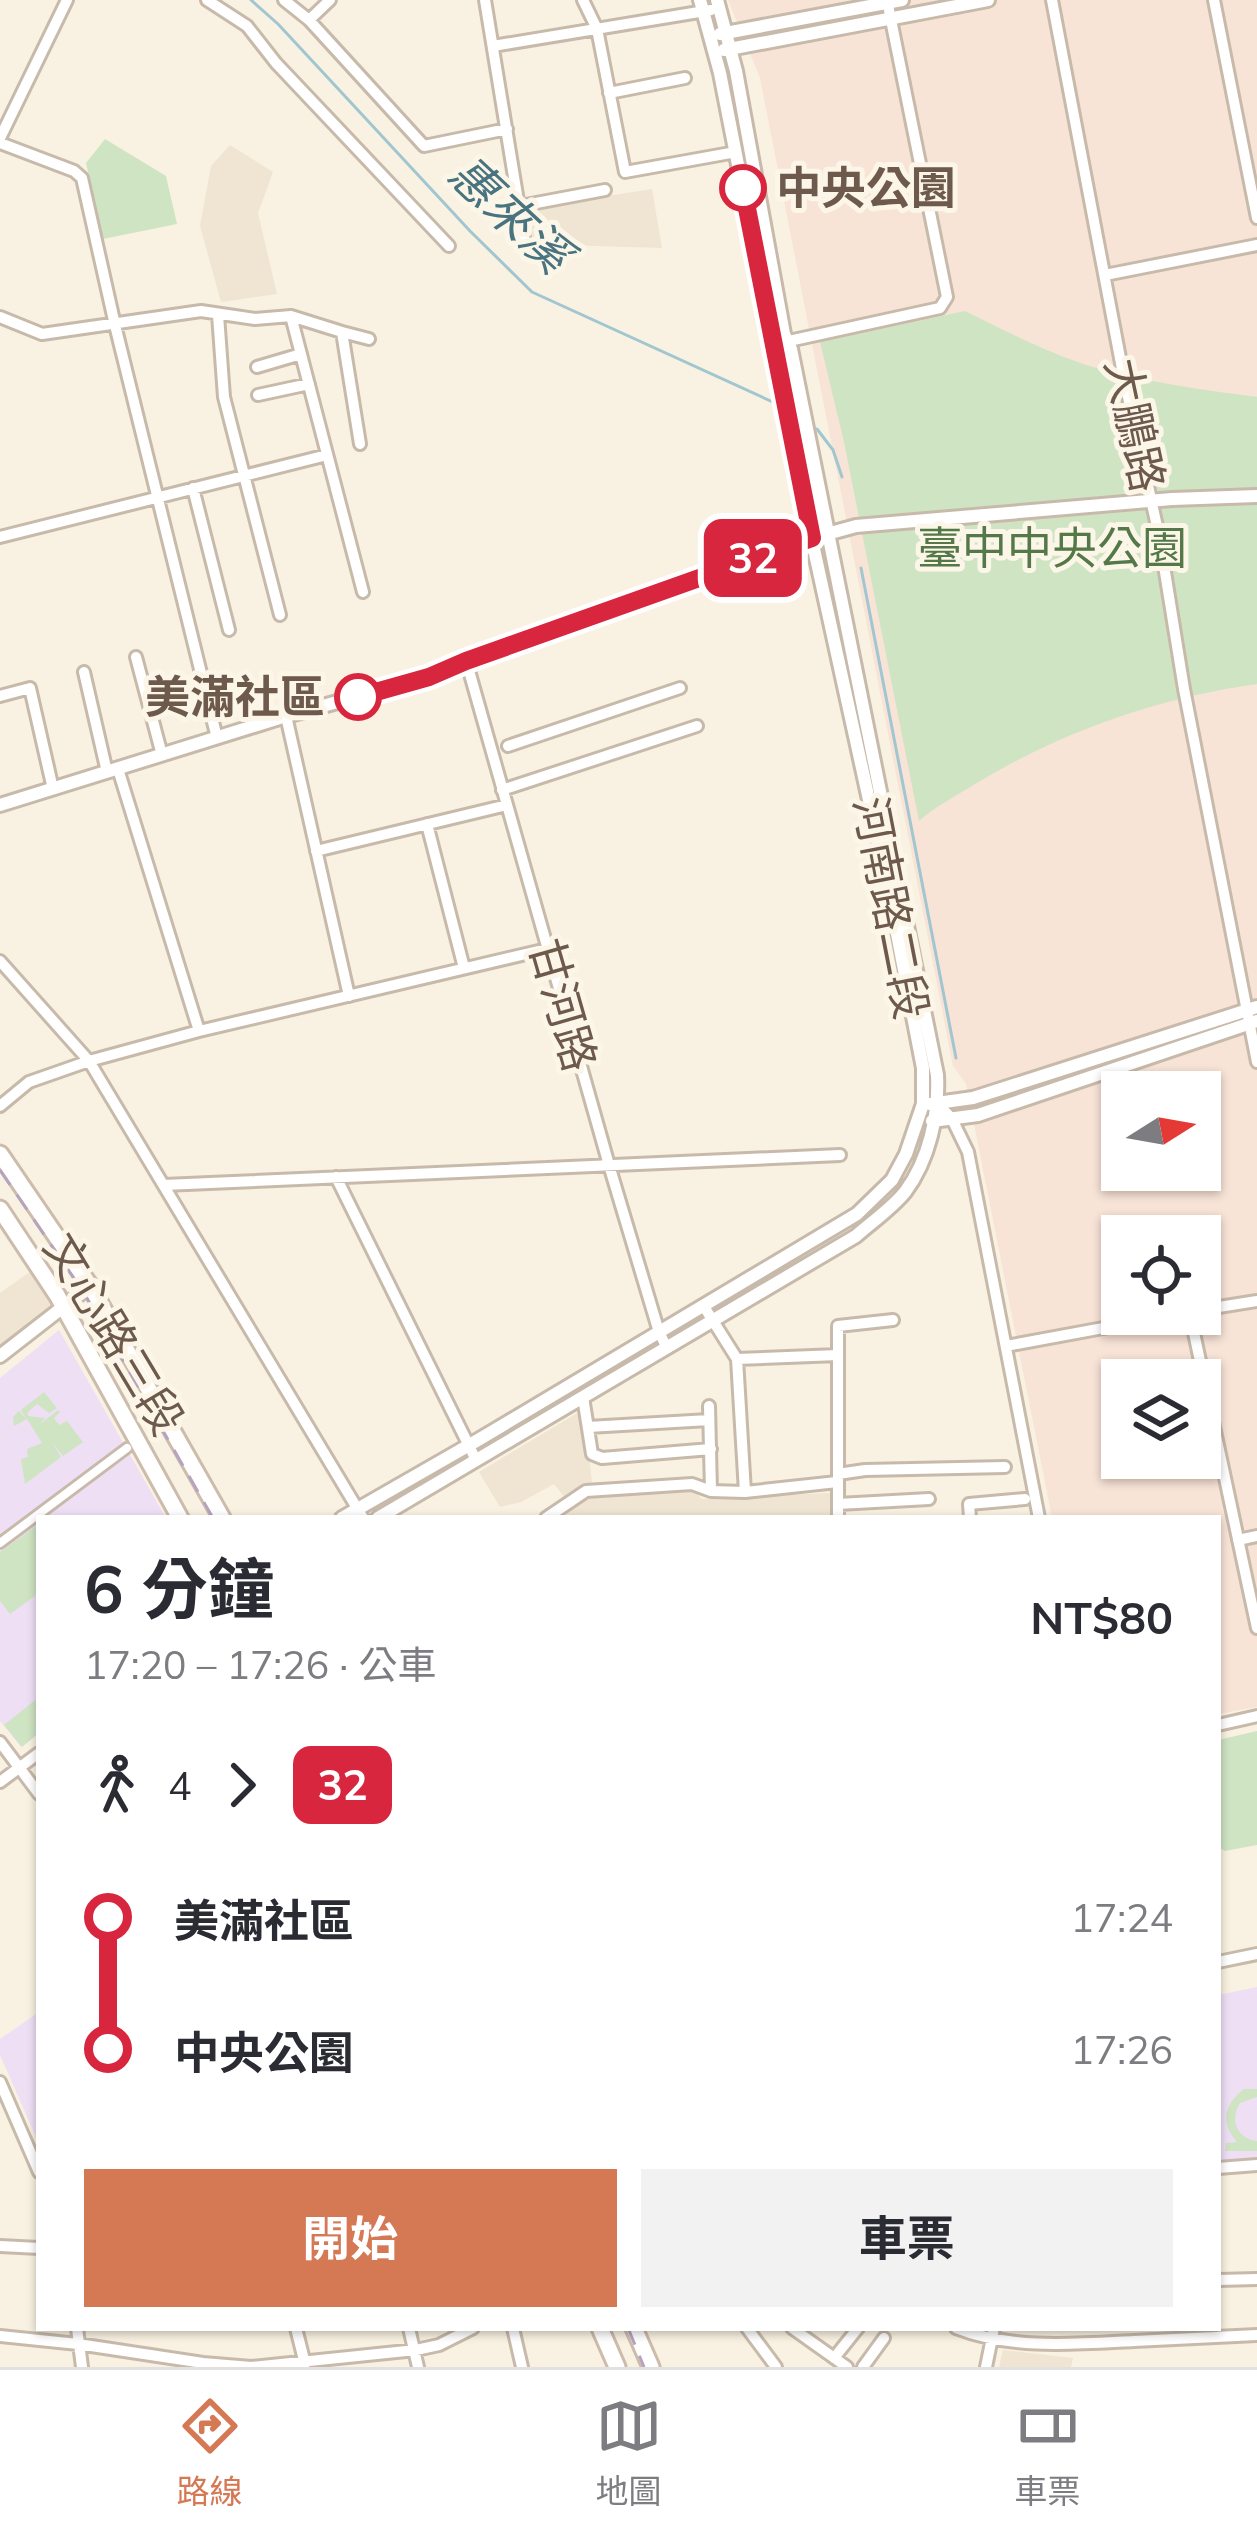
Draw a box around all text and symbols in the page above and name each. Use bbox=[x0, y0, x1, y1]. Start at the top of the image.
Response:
water label: 惠來溪 bbox=[438, 142, 588, 288]
place label: 中央公園 bbox=[776, 159, 956, 215]
marker: 中央公園 bbox=[721, 166, 765, 210]
street label: 大鵬路 bbox=[1095, 353, 1177, 497]
line badge: 32 bbox=[699, 519, 807, 597]
park label: 臺中中央公園 bbox=[917, 519, 1187, 575]
text: 32 bbox=[728, 531, 778, 584]
place label: 美滿社區 bbox=[145, 668, 325, 724]
marker: 美滿社區 bbox=[336, 675, 380, 719]
street label: 河南路二段 bbox=[843, 792, 941, 1024]
street label: 甘河路 bbox=[518, 932, 609, 1077]
north arrow bbox=[1101, 1071, 1221, 1191]
map controls bbox=[1101, 1071, 1221, 1479]
button: locate bbox=[1101, 1215, 1221, 1335]
street label: 文心路三段 bbox=[33, 1223, 197, 1444]
button: layers bbox=[1101, 1359, 1221, 1479]
text: 6 分鐘 bbox=[84, 1547, 274, 1630]
text: NT$80 bbox=[1030, 1589, 1173, 1645]
text: 17:20 – 17:26 · 公車 bbox=[84, 1640, 436, 1689]
icon: walk bbox=[84, 1752, 150, 1818]
icon: forward bbox=[209, 1752, 275, 1818]
text: 32 bbox=[317, 1758, 368, 1811]
text: 4 bbox=[168, 1761, 191, 1810]
text: 美滿社區 bbox=[174, 1892, 354, 1948]
text: 17:24 bbox=[1071, 1893, 1173, 1942]
text: 中央公園 bbox=[174, 2024, 354, 2080]
text: 17:26 bbox=[1071, 2025, 1173, 2074]
button: 開始 bbox=[84, 2169, 617, 2307]
button: 車票 bbox=[641, 2169, 1173, 2307]
tab: 路線 bbox=[177, 2393, 243, 2513]
tab: 地圖 bbox=[596, 2393, 662, 2513]
tab: 車票 bbox=[1015, 2393, 1081, 2513]

